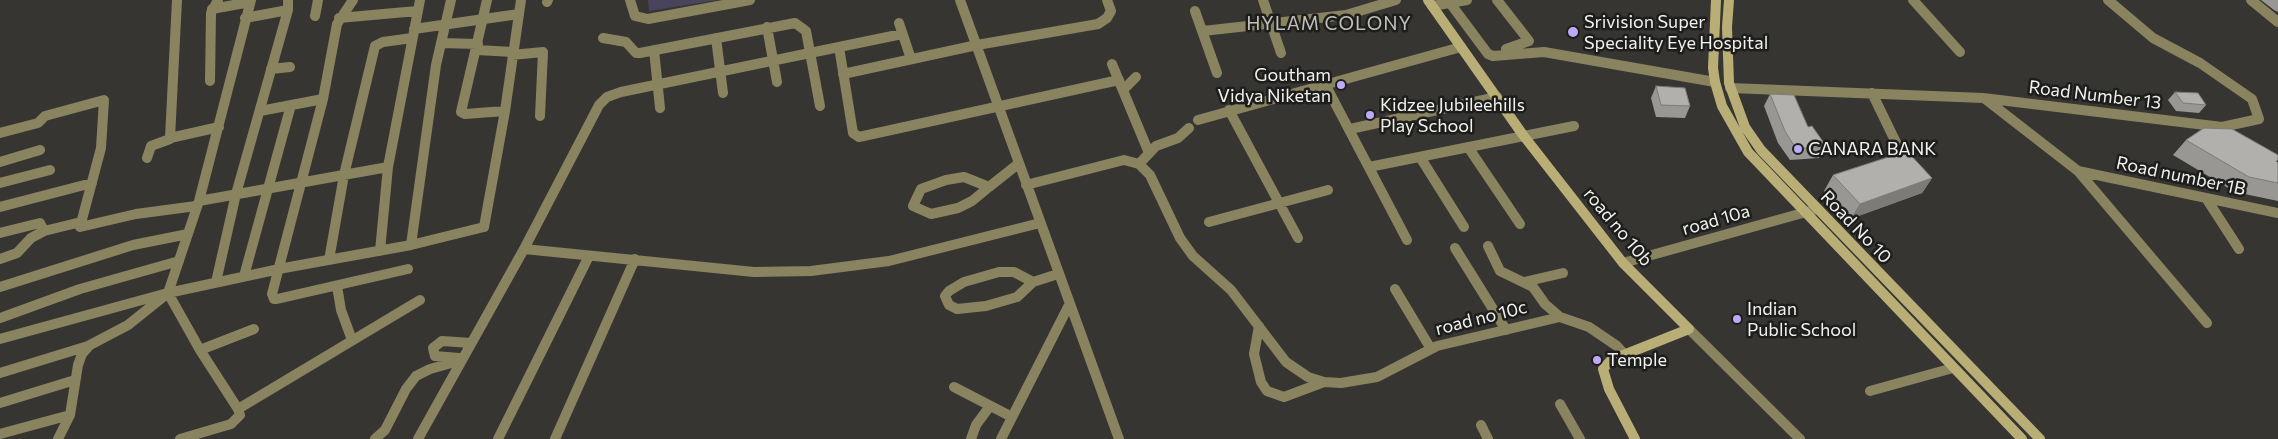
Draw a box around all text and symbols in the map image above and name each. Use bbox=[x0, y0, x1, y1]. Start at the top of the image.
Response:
place label: Srivision Super Speciality Eye Hospital bbox=[1584, 11, 1768, 54]
district label: HYLAM COLONY bbox=[1245, 13, 1413, 35]
marker: Srivision Super Speciality Eye Hospital bbox=[1566, 25, 1580, 39]
place label: Goutham Vidya Niketan bbox=[1218, 64, 1331, 106]
street label: Road Number 13 bbox=[2027, 76, 2163, 114]
marker: Goutham Vidya Niketan bbox=[1335, 79, 1347, 91]
place label: Kidzee Jubileehills Play School bbox=[1380, 94, 1525, 136]
marker: Kidzee Jubileehills Play School bbox=[1364, 109, 1376, 121]
place label: CANARA BANK bbox=[1808, 138, 1936, 160]
marker: CANARA BANK bbox=[1792, 143, 1804, 155]
street label: Road number 1B bbox=[2114, 152, 2248, 200]
street label: road no 10b bbox=[1579, 183, 1657, 271]
street label: Road No 10 bbox=[1816, 186, 1896, 268]
street label: road 10a bbox=[1680, 200, 1752, 240]
street label: road no 10c bbox=[1433, 296, 1529, 340]
place label: Indian Public School bbox=[1747, 298, 1856, 340]
marker: Indian Public School bbox=[1731, 313, 1743, 325]
place label: Temple bbox=[1607, 349, 1667, 371]
marker: Temple bbox=[1591, 354, 1603, 366]

